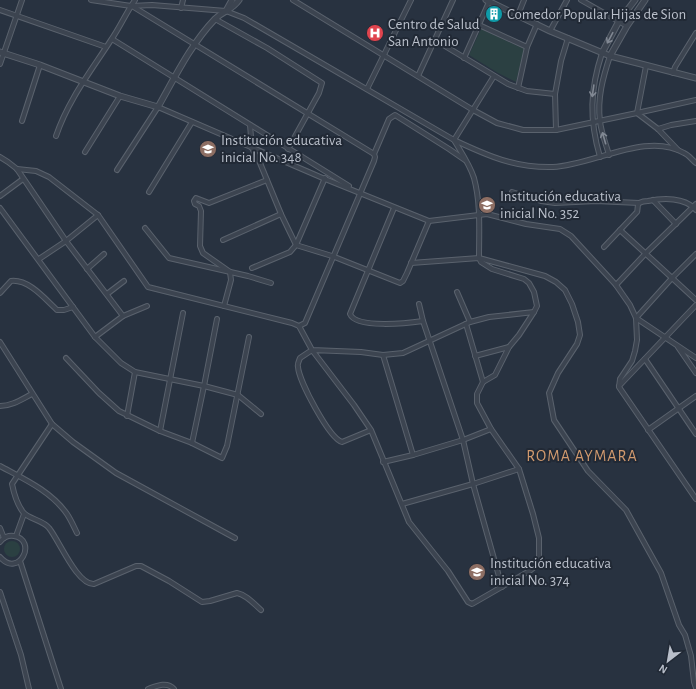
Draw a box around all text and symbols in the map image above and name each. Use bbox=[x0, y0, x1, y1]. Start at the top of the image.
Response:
building icon: Comedor Popular Hijas de Sion bbox=[484, 4, 504, 24]
place label: Comedor Popular Hijas de Sion bbox=[507, 7, 686, 22]
place label: Centro de Salud San Antonio bbox=[388, 17, 480, 49]
hospital icon: Centro de Salud San Antonio bbox=[365, 23, 385, 43]
one-way arrow bbox=[606, 32, 613, 44]
one-way arrow bbox=[589, 84, 597, 97]
one-way arrow bbox=[600, 132, 607, 145]
place label: Institución educativa inicial No. 348 bbox=[221, 133, 342, 165]
school or university icon: Institución educativa inicial No. 348 bbox=[198, 139, 218, 159]
place label: Institución educativa inicial No. 352 bbox=[500, 189, 621, 221]
school or university icon: Institución educativa inicial No. 352 bbox=[477, 195, 497, 215]
district label: ROMA AYMARA bbox=[526, 448, 638, 464]
place label: Institución educativa inicial No. 374 bbox=[490, 556, 611, 588]
school or university icon: Institución educativa inicial No. 374 bbox=[467, 562, 487, 582]
north arrow bbox=[648, 641, 688, 681]
text: N bbox=[657, 662, 669, 676]

